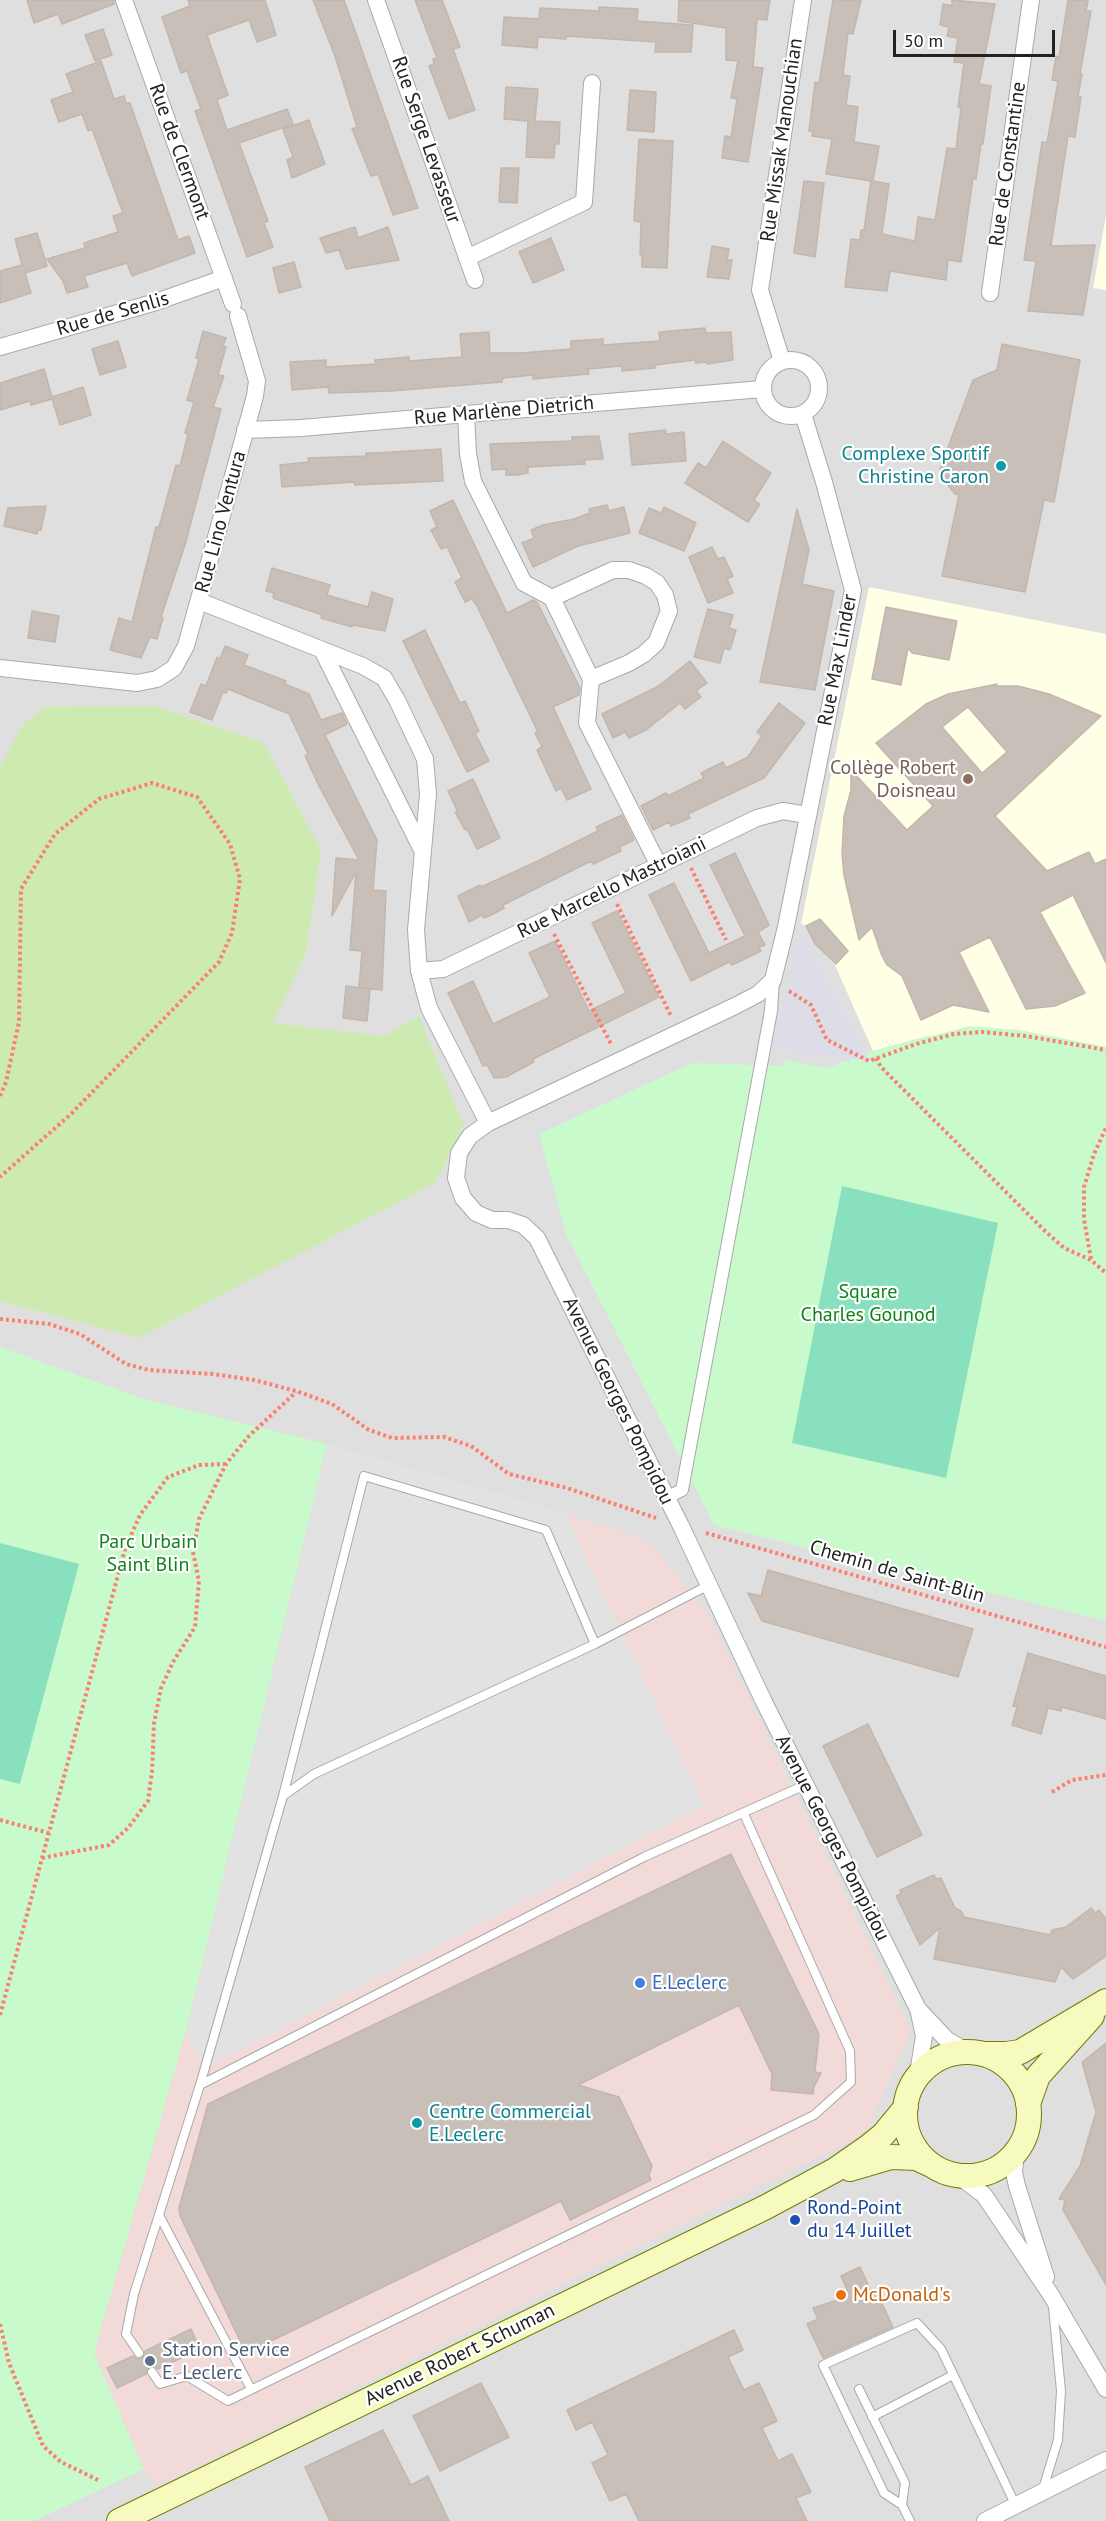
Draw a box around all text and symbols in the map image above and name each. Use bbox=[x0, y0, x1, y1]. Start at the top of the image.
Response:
scale bar bbox=[896, 18, 1058, 56]
text: 50 m bbox=[904, 29, 943, 52]
street label: Rue Missak Manouchian bbox=[756, 37, 808, 243]
street label: Rue Serge Levasseur bbox=[386, 53, 466, 227]
street label: Rue de Constantine bbox=[985, 80, 1031, 248]
street label: Rue de Clermont bbox=[143, 81, 215, 223]
street label: Rue de Senlis bbox=[54, 287, 172, 341]
street label: Rue Marlène Dietrich bbox=[413, 391, 595, 431]
place label: Complexe Sportif Christine Caron bbox=[842, 442, 989, 489]
street label: Rue Lino Ventura bbox=[190, 448, 252, 596]
marker: Complexe Sportif Christine Caron bbox=[994, 459, 1008, 473]
street label: Rue Max Linder bbox=[813, 592, 863, 728]
place label: Collège Robert Doisneau bbox=[830, 756, 956, 803]
marker: Collège Robert Doisneau bbox=[961, 772, 975, 786]
street label: Rue Marcello Mastroiani bbox=[514, 832, 710, 944]
park label: Square Charles Gounod bbox=[801, 1280, 935, 1327]
street label: Avenue Georges Pompidou bbox=[557, 1293, 679, 1509]
park label: Parc Urbain Saint Blin bbox=[99, 1530, 197, 1577]
street label: Chemin de Saint-Blin bbox=[807, 1536, 987, 1608]
street label: Avenue Georges Pompidou bbox=[770, 1731, 894, 1945]
place label: E.Leclerc bbox=[652, 1971, 727, 1995]
marker: E.Leclerc bbox=[633, 1976, 647, 1990]
place label: Centre Commercial E.Leclerc bbox=[429, 2100, 591, 2147]
marker: Centre Commercial E.Leclerc bbox=[410, 2116, 424, 2130]
place label: Rond-Point du 14 Juillet bbox=[807, 2196, 912, 2243]
marker: Rond-Point du 14 Juillet bbox=[788, 2213, 802, 2227]
place label: McDonald's bbox=[853, 2283, 951, 2307]
marker: McDonald's bbox=[834, 2288, 848, 2302]
street label: Avenue Robert Schuman bbox=[361, 2299, 559, 2411]
place label: Station Service E. Leclerc bbox=[162, 2338, 290, 2385]
marker: Station Service E. Leclerc bbox=[143, 2354, 157, 2368]

